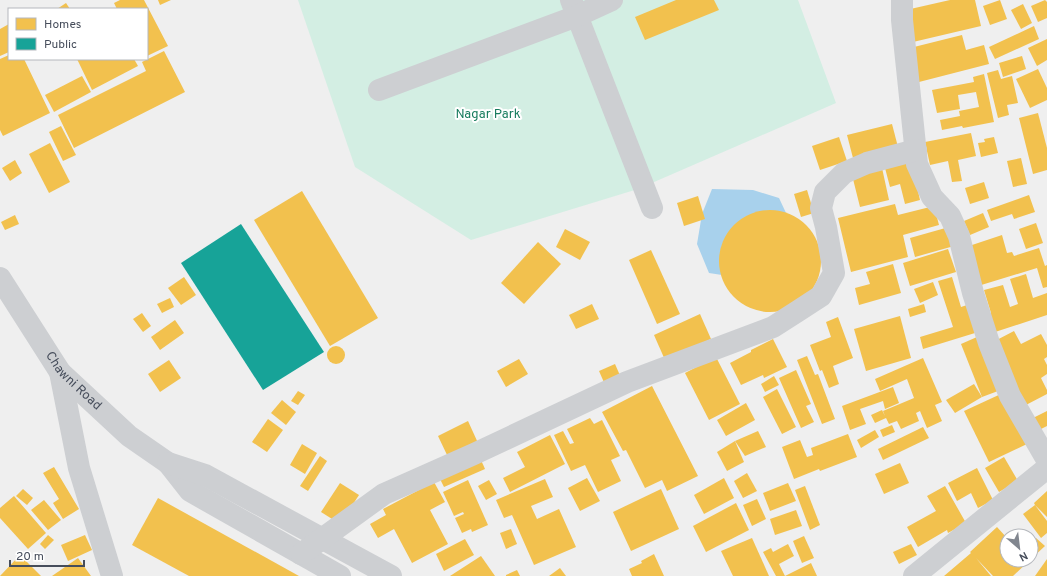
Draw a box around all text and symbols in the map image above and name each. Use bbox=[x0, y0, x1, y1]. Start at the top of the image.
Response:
legend bbox=[8, 8, 148, 60]
text: Homes bbox=[44, 17, 81, 33]
text: Public bbox=[44, 37, 77, 53]
park label: Nagar Park bbox=[455, 107, 521, 123]
street label: Chawni Road bbox=[41, 349, 105, 414]
north arrow bbox=[999, 528, 1039, 568]
scale bar bbox=[10, 542, 84, 568]
text: N bbox=[1016, 548, 1030, 564]
text: 20 m bbox=[16, 549, 44, 565]

